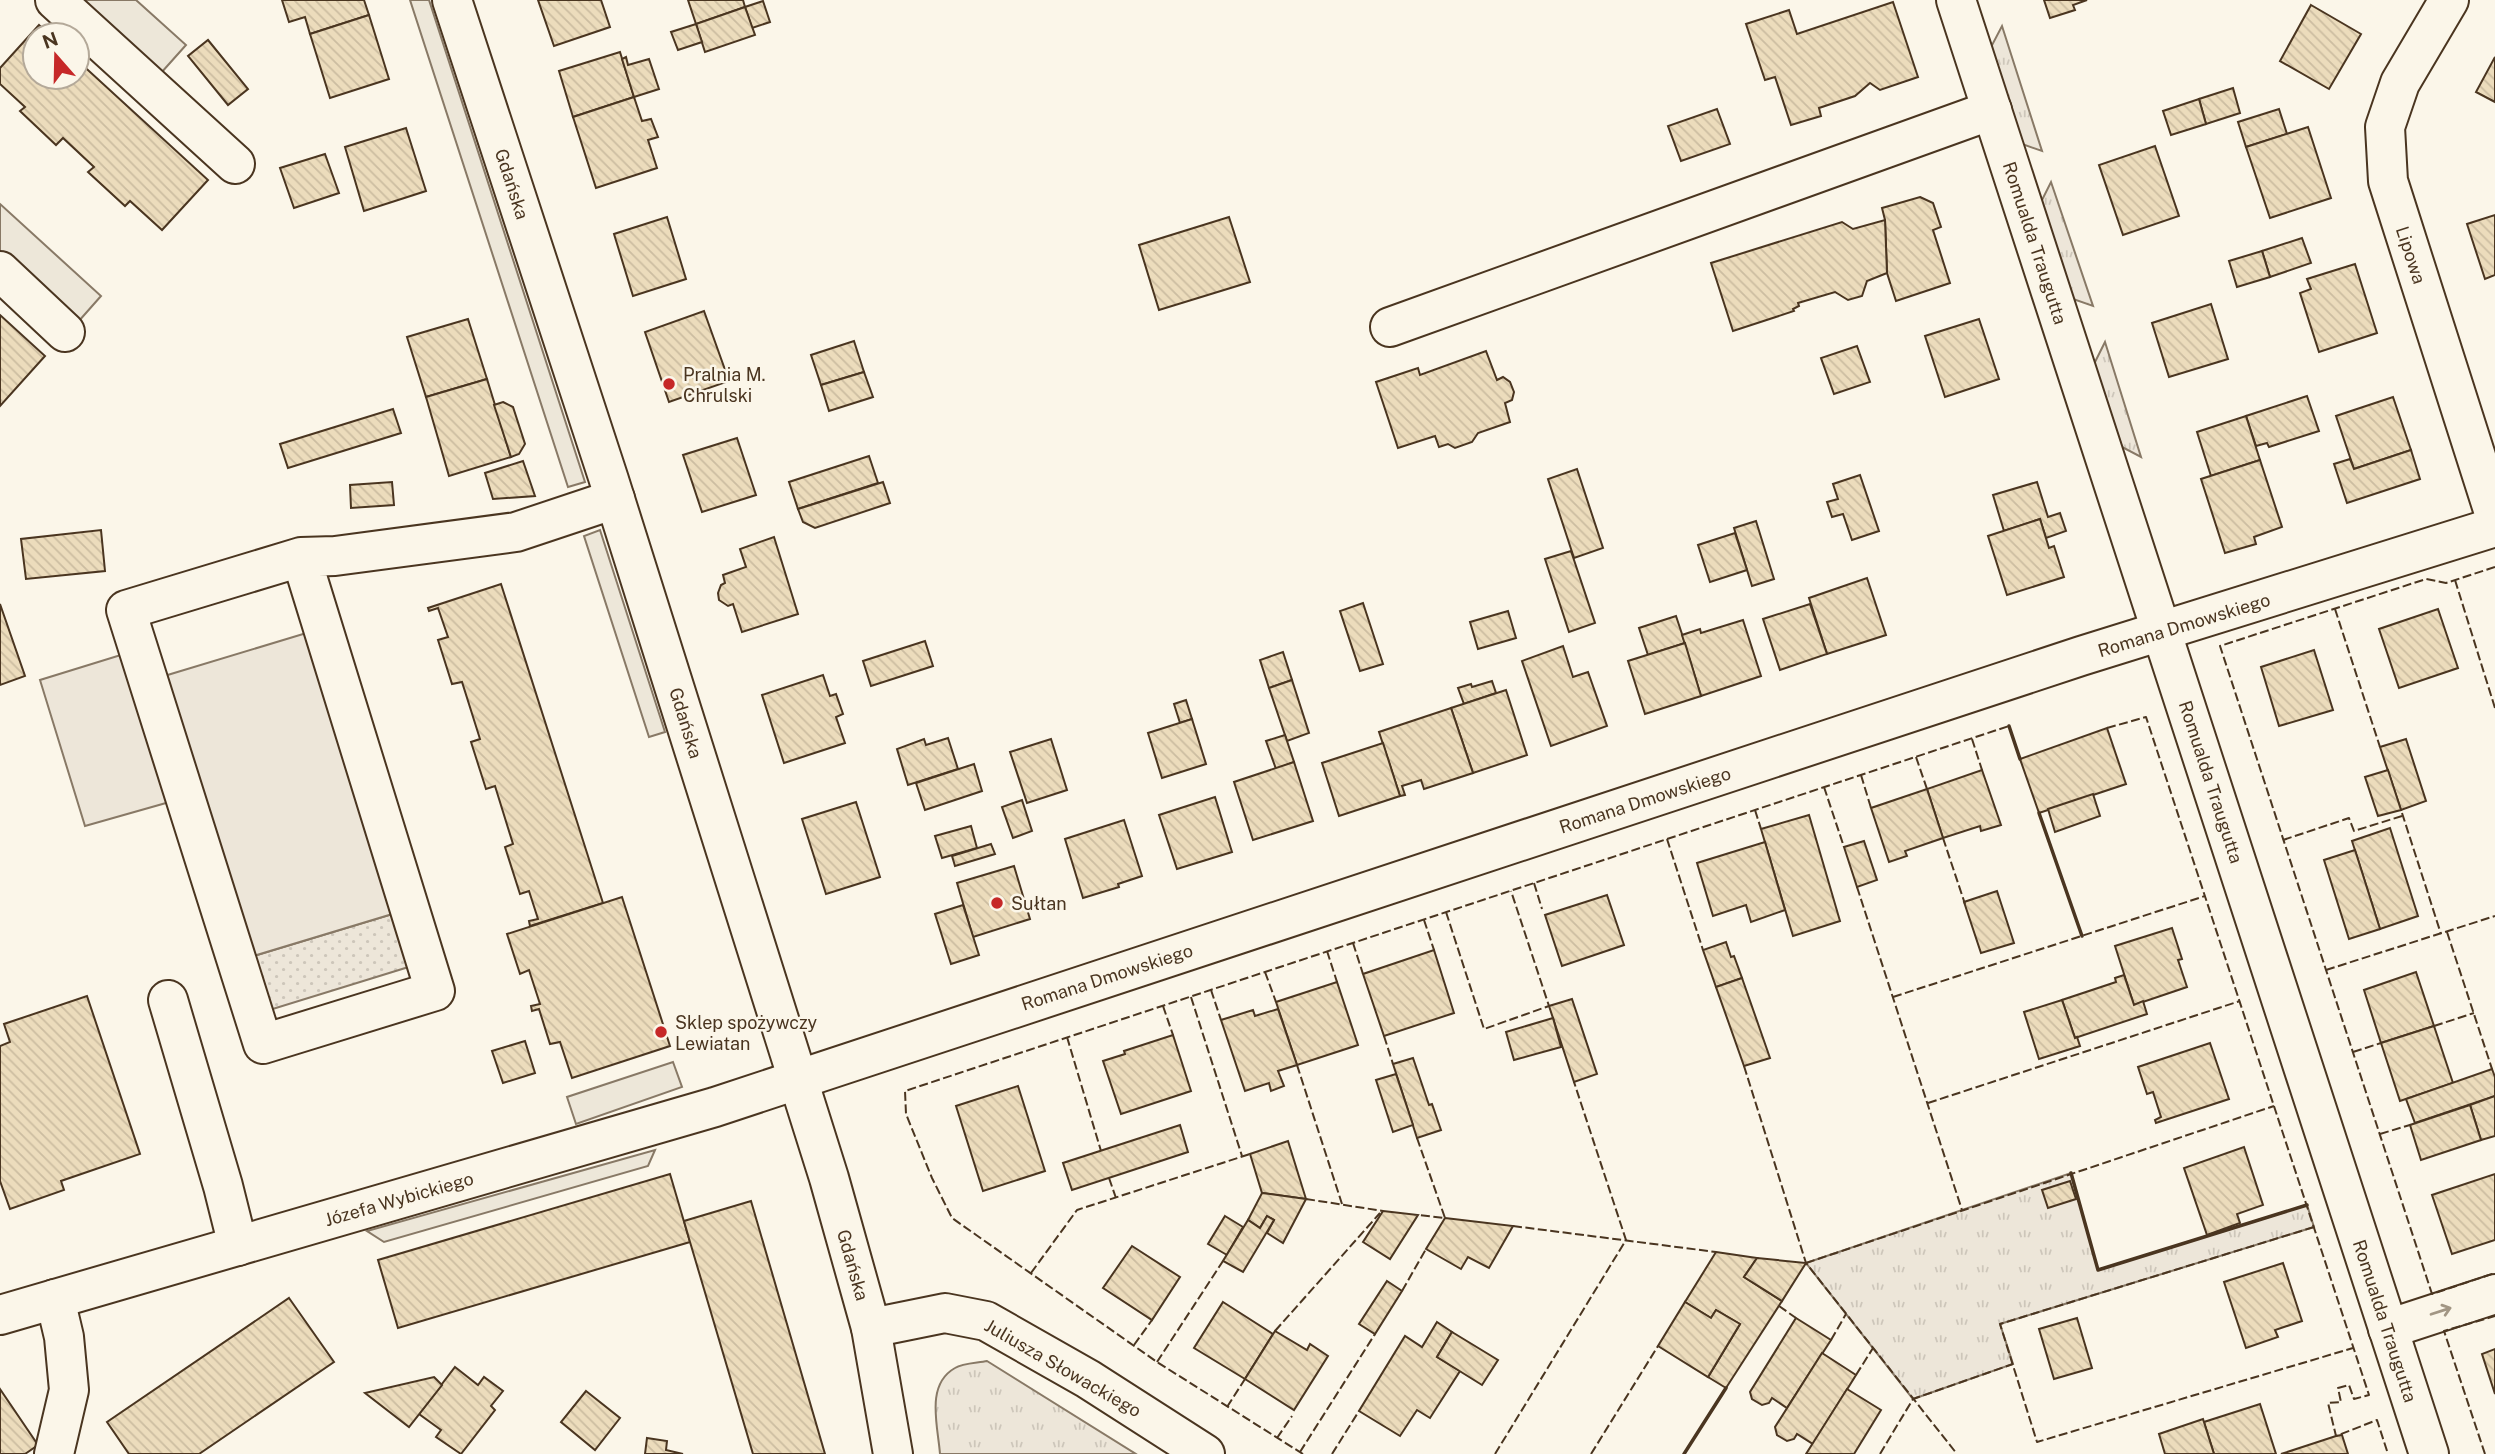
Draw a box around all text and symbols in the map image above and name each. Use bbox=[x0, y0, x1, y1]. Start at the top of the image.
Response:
north arrow bbox=[21, 21, 91, 91]
text: N bbox=[39, 27, 61, 53]
street label: Gdańska bbox=[491, 146, 533, 222]
street label: Romualda Traugutta bbox=[1999, 159, 2071, 327]
street label: Lipowa bbox=[2392, 223, 2430, 287]
place label: Pralnia M. Chrulski bbox=[683, 364, 766, 406]
marker: Pralnia M. Chrulski bbox=[661, 376, 677, 392]
street label: Romana Dmowskiego bbox=[2095, 589, 2273, 661]
street label: Gdańska bbox=[665, 685, 707, 761]
street label: Romualda Traugutta bbox=[2175, 698, 2247, 866]
street label: Romana Dmowskiego bbox=[1557, 762, 1733, 838]
place label: Sułtan bbox=[1011, 893, 1067, 914]
marker: Sułtan bbox=[989, 895, 1005, 911]
street label: Romana Dmowskiego bbox=[1019, 939, 1195, 1015]
place label: Sklep spożywczy Lewiatan bbox=[675, 1012, 817, 1054]
marker: Sklep spożywczy Lewiatan bbox=[653, 1024, 669, 1040]
street label: Józefa Wybickiego bbox=[322, 1168, 476, 1230]
street label: Gdańska bbox=[833, 1227, 873, 1303]
street label: Romualda Traugutta bbox=[2349, 1237, 2421, 1405]
one-way arrow bbox=[2430, 1304, 2452, 1316]
street label: Juliusza Słowackiego bbox=[981, 1315, 1145, 1421]

